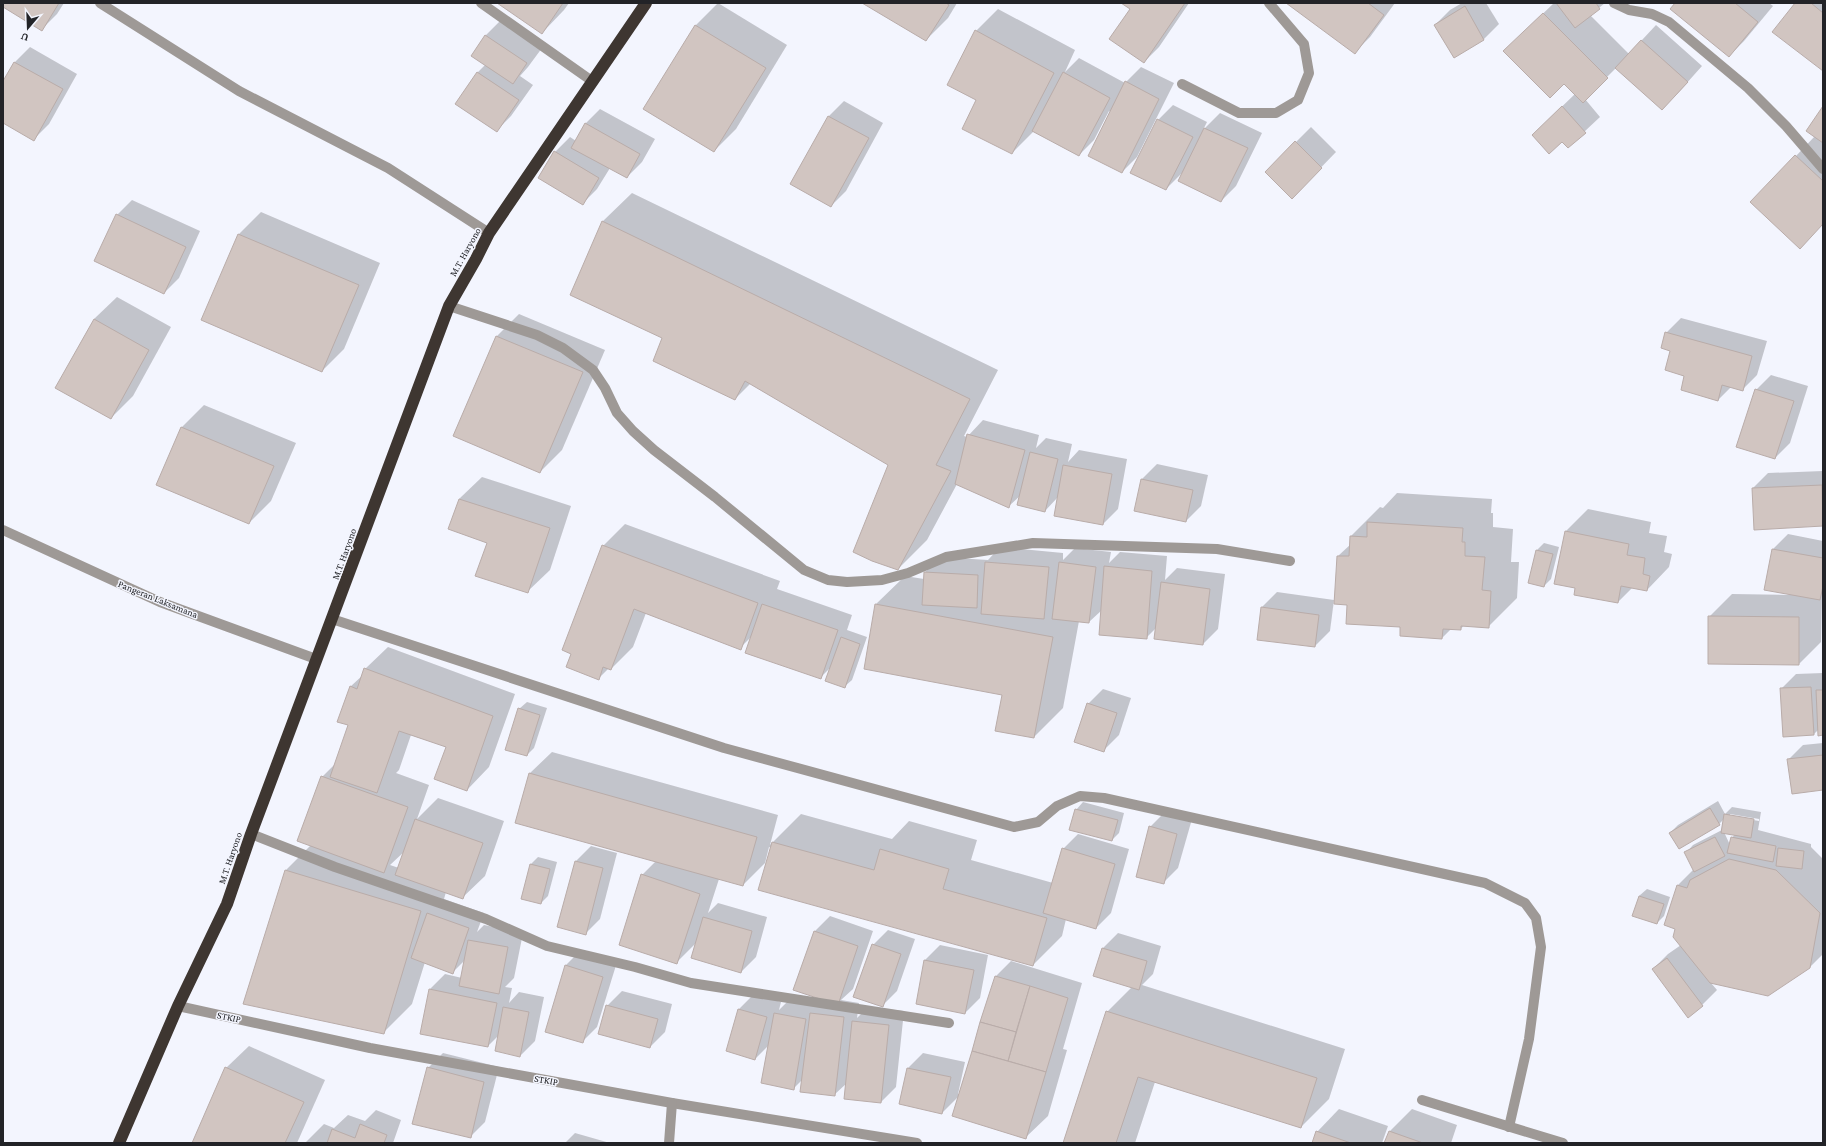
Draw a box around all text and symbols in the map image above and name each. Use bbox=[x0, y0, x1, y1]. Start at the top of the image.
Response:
north arrow bbox=[8, 8, 48, 48]
text: U bbox=[19, 30, 30, 44]
street label: M.T. Haryono bbox=[447, 226, 483, 278]
street label: M.T. Haryono bbox=[330, 527, 358, 581]
street label: Pangeran Laksamana bbox=[117, 578, 200, 620]
street label: M.T. Haryono bbox=[216, 831, 244, 885]
street label: STKIP bbox=[216, 1009, 242, 1025]
street label: STKIP bbox=[533, 1073, 559, 1087]

